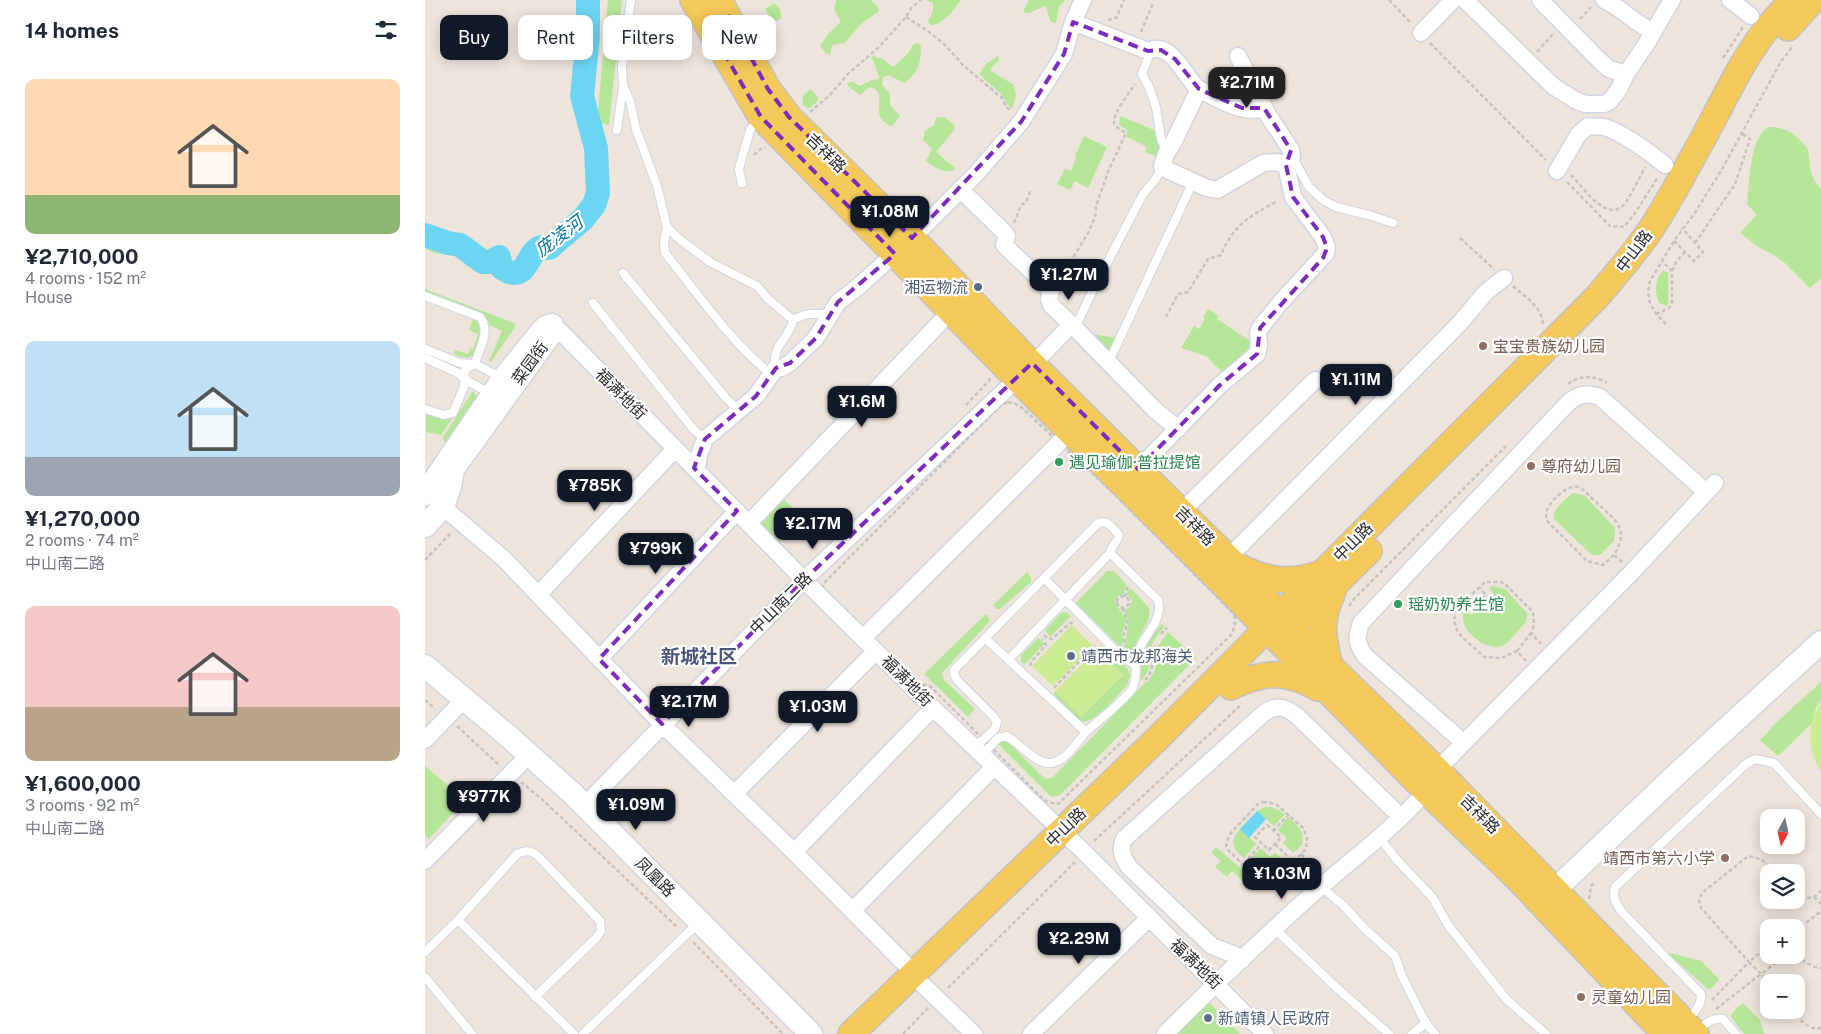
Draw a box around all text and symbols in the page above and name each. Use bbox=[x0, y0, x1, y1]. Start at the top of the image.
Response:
chip: Buy bbox=[440, 15, 508, 60]
chip: Rent bbox=[518, 15, 593, 60]
chip: Filters bbox=[603, 15, 692, 60]
chip: New bbox=[702, 15, 776, 60]
icon: filters bbox=[372, 16, 400, 44]
text: 14 homes bbox=[25, 18, 119, 43]
pin: ¥2.71M bbox=[1206, 66, 1288, 109]
text: ¥2.71M bbox=[1219, 73, 1275, 92]
icon: home bbox=[168, 111, 258, 201]
street label: 吉祥路 bbox=[802, 129, 850, 177]
pin: ¥1.08M bbox=[849, 196, 931, 238]
text: ¥1.08M bbox=[861, 202, 919, 221]
water label: 庞凌河 bbox=[531, 210, 589, 261]
street label: 中山路 bbox=[1612, 226, 1656, 276]
text: ¥2,710,000 bbox=[25, 244, 138, 269]
pin: ¥1.27M bbox=[1028, 258, 1110, 301]
text: ¥1.27M bbox=[1041, 265, 1097, 284]
text: 4 rooms · 152 m² bbox=[25, 269, 146, 288]
place label: 湘运物流 bbox=[904, 278, 968, 297]
marker: 湘运物流 bbox=[972, 281, 984, 293]
text: House bbox=[25, 288, 73, 307]
place label: 宝宝贵族幼儿园 bbox=[1493, 337, 1605, 356]
street label: 菜园街 bbox=[508, 338, 552, 388]
marker: 宝宝贵族幼儿园 bbox=[1477, 340, 1489, 352]
pin: ¥1.11M bbox=[1315, 364, 1397, 406]
street label: 福满地街 bbox=[592, 365, 650, 423]
text: ¥1.11M bbox=[1331, 370, 1381, 389]
icon: home bbox=[168, 374, 258, 464]
pin: ¥1.6M bbox=[827, 386, 897, 428]
text: ¥1.6M bbox=[839, 392, 885, 411]
place label: 遇见瑜伽·普拉提馆 bbox=[1069, 453, 1201, 472]
marker: 遇见瑜伽·普拉提馆 bbox=[1053, 456, 1065, 468]
place label: 尊府幼儿园 bbox=[1541, 457, 1621, 476]
marker: 尊府幼儿园 bbox=[1525, 460, 1537, 472]
pin: ¥785K bbox=[560, 470, 630, 512]
text: ¥785K bbox=[568, 476, 622, 495]
street label: 吉祥路 bbox=[1171, 502, 1219, 550]
text: ¥1,270,000 bbox=[25, 506, 140, 531]
pin: ¥2.17M bbox=[772, 508, 854, 550]
text: ¥2.17M bbox=[785, 514, 841, 533]
street label: 中山路 bbox=[1329, 518, 1377, 566]
text: 2 rooms · 74 m² bbox=[25, 531, 139, 550]
pin: ¥799K bbox=[621, 532, 691, 575]
text: ¥799K bbox=[630, 539, 682, 558]
text: 中山南二路 bbox=[25, 554, 105, 573]
street label: 中山南二路 bbox=[746, 568, 816, 638]
place label: 瑶奶奶养生馆 bbox=[1408, 595, 1504, 614]
marker: 瑶奶奶养生馆 bbox=[1392, 598, 1404, 610]
icon: home bbox=[168, 639, 258, 729]
district label: 新城社区 bbox=[661, 645, 737, 667]
place label: 靖西市龙邦海关 bbox=[1081, 647, 1193, 666]
marker: 靖西市龙邦海关 bbox=[1065, 650, 1077, 662]
street label: 福满地街 bbox=[878, 652, 936, 710]
pin: ¥2.17M bbox=[648, 686, 730, 728]
pin: ¥1.03M bbox=[777, 690, 859, 733]
text: ¥2.17M bbox=[661, 692, 717, 711]
text: ¥1.03M bbox=[789, 697, 847, 716]
text: ¥1,600,000 bbox=[25, 771, 141, 796]
pin: ¥977K bbox=[449, 780, 519, 823]
text: ¥977K bbox=[458, 787, 510, 806]
pin: ¥1.09M bbox=[595, 788, 677, 831]
street label: 吉祥路 bbox=[1456, 790, 1504, 838]
text: ¥1.09M bbox=[607, 795, 665, 814]
text: 3 rooms · 92 m² bbox=[25, 796, 139, 815]
street label: 中山路 bbox=[1042, 803, 1090, 851]
north arrow bbox=[1760, 809, 1805, 854]
map controls bbox=[1760, 809, 1805, 1019]
text: 中山南二路 bbox=[25, 819, 105, 838]
place label: 靖西市第六小学 bbox=[1603, 849, 1715, 868]
marker: 靖西市第六小学 bbox=[1719, 852, 1731, 864]
street label: 凤凰路 bbox=[631, 853, 679, 901]
pin: ¥1.03M bbox=[1241, 858, 1323, 900]
text: ¥1.03M bbox=[1253, 864, 1311, 883]
button: layers bbox=[1760, 864, 1805, 909]
button: + bbox=[1760, 919, 1805, 964]
pin: ¥2.29M bbox=[1038, 922, 1120, 965]
text: ¥2.29M bbox=[1049, 929, 1109, 948]
street label: 福满地街 bbox=[1166, 935, 1226, 993]
button: − bbox=[1760, 974, 1805, 1019]
place label: 灵童幼儿园 bbox=[1591, 988, 1671, 1007]
marker: 灵童幼儿园 bbox=[1575, 991, 1587, 1003]
place label: 新靖镇人民政府 bbox=[1218, 1009, 1330, 1028]
marker: 新靖镇人民政府 bbox=[1202, 1012, 1214, 1024]

